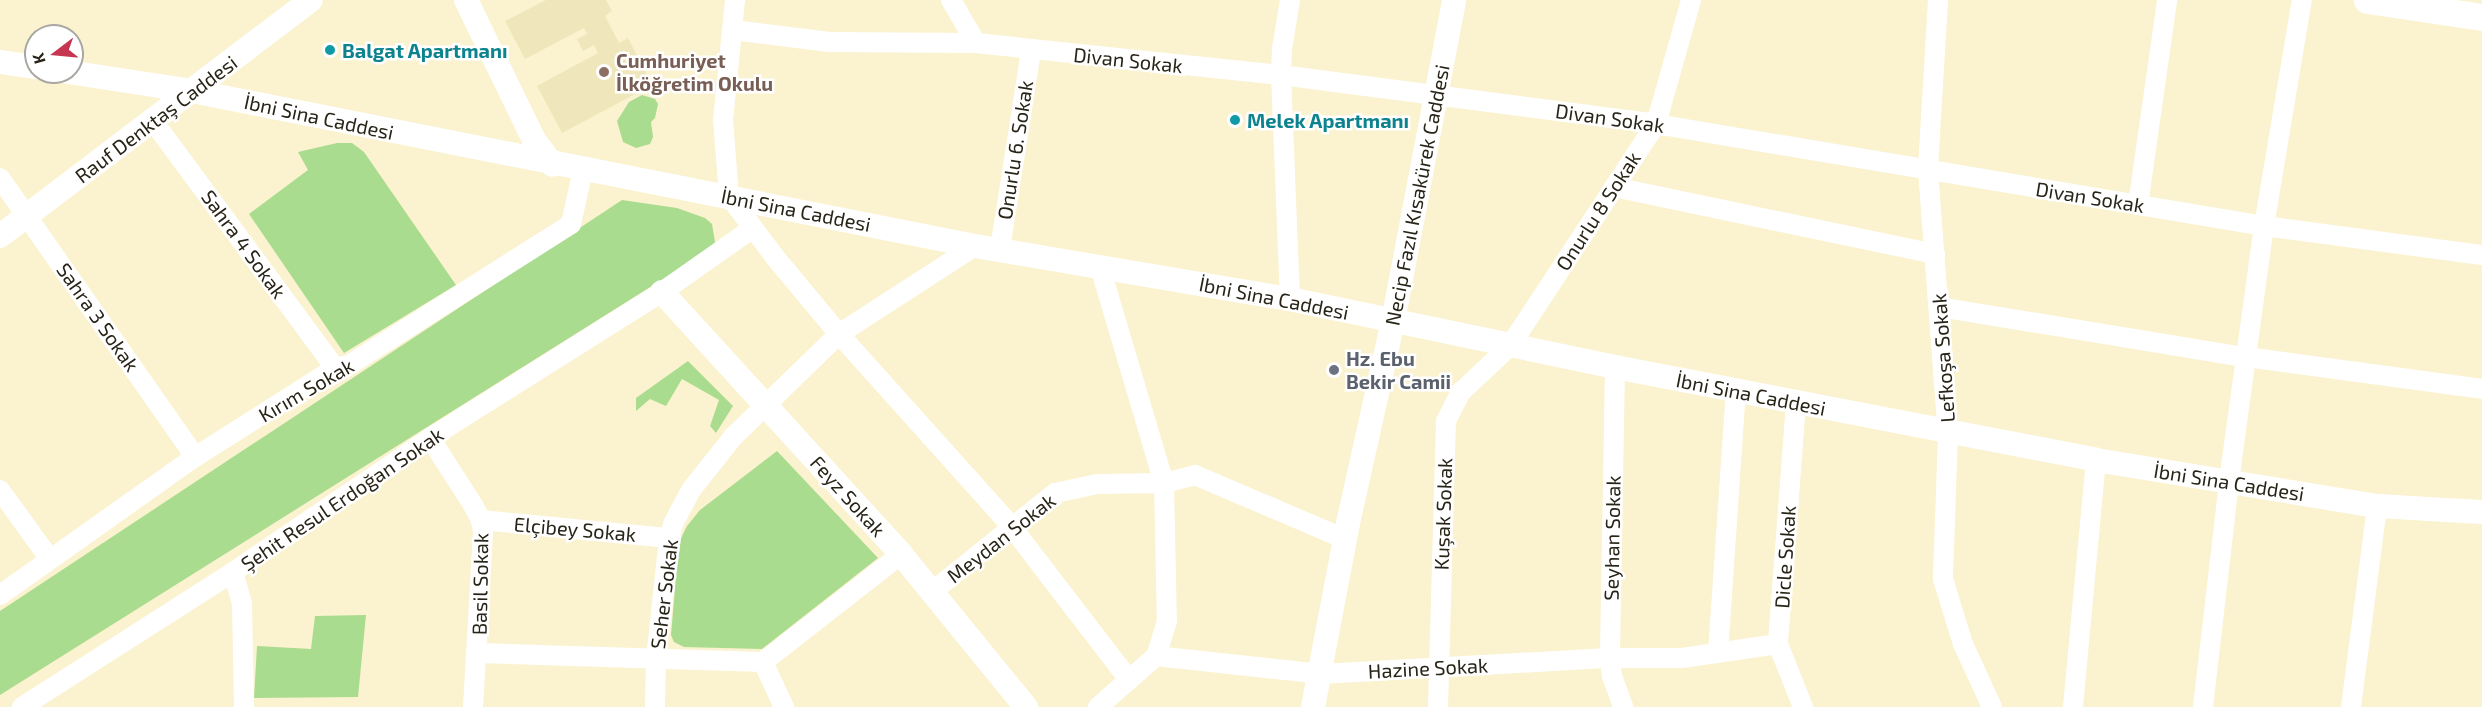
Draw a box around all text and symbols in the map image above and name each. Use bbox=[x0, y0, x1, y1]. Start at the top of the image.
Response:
north arrow bbox=[24, 24, 84, 84]
place label: Balgat Apartmanı bbox=[342, 38, 508, 62]
street label: Divan Sokak bbox=[1072, 42, 1184, 78]
marker: Balgat Apartmanı bbox=[323, 43, 337, 57]
place label: Cumhuriyet İlköğretim Okulu bbox=[616, 48, 773, 95]
street label: Rauf Denktaş Caddesi bbox=[70, 50, 242, 188]
text: K bbox=[28, 51, 49, 66]
street label: Necip Fazıl Kısakürek Caddesi bbox=[1380, 62, 1454, 328]
marker: Cumhuriyet İlköğretim Okulu bbox=[597, 65, 611, 79]
street label: Onurlu 6. Sokak bbox=[992, 79, 1038, 221]
street label: İbni Sina Caddesi bbox=[242, 89, 396, 145]
street label: Divan Sokak bbox=[1554, 98, 1666, 138]
place label: Melek Apartmanı bbox=[1247, 108, 1410, 132]
marker: Melek Apartmanı bbox=[1228, 113, 1242, 127]
street label: Onurlu 8 Sokak bbox=[1551, 147, 1645, 275]
street label: Divan Sokak bbox=[2034, 177, 2146, 217]
street label: İbni Sina Caddesi bbox=[719, 184, 873, 236]
street label: Sahra 4 Sokak bbox=[197, 185, 291, 303]
street label: Sahra 3 Sokak bbox=[52, 258, 144, 376]
street label: İbni Sina Caddesi bbox=[1197, 272, 1351, 324]
street label: Lefkoşa Sokak bbox=[1927, 293, 1959, 423]
place label: Hz. Ebu Bekir Camii bbox=[1346, 346, 1451, 393]
street label: Kırım Sokak bbox=[254, 353, 358, 427]
marker: Hz. Ebu Bekir Camii bbox=[1327, 363, 1341, 377]
street label: İbni Sina Caddesi bbox=[1674, 368, 1828, 420]
street label: Şehit Resul Erdoğan Sokak bbox=[236, 422, 448, 576]
street label: Feyz Sokak bbox=[806, 451, 890, 541]
street label: Kuşak Sokak bbox=[1429, 457, 1457, 571]
street label: İbni Sina Caddesi bbox=[2152, 458, 2306, 506]
street label: Seyhan Sokak bbox=[1599, 475, 1625, 601]
street label: Meydan Sokak bbox=[942, 488, 1060, 588]
street label: Dicle Sokak bbox=[1769, 505, 1801, 609]
street label: Elçibey Sokak bbox=[513, 512, 637, 546]
street label: Basil Sokak bbox=[467, 532, 493, 636]
street label: Seher Sokak bbox=[645, 538, 683, 650]
street label: Hazine Sokak bbox=[1367, 653, 1489, 683]

